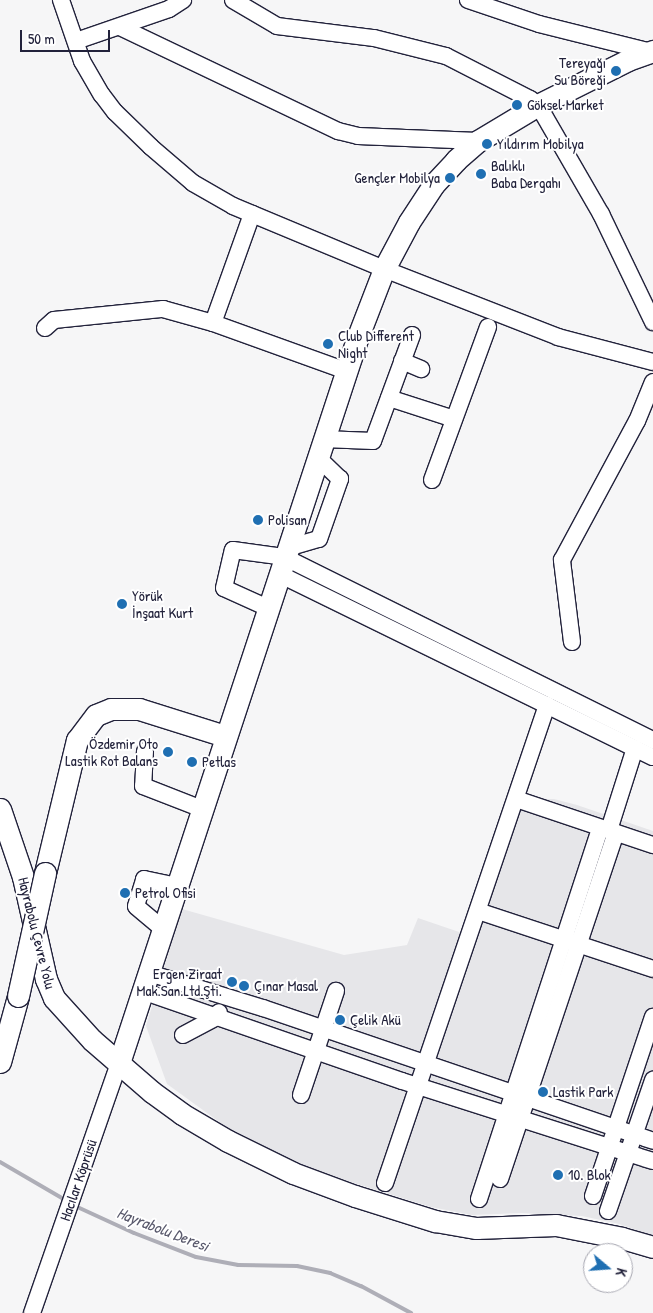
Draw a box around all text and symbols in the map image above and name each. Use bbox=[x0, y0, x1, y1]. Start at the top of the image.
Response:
scale bar bbox=[22, 20, 112, 52]
text: 50 m bbox=[28, 28, 55, 49]
place label: Tereyağı Su Böreği bbox=[554, 53, 606, 88]
marker: Tereyağı Su Böreği bbox=[610, 65, 622, 77]
place label: Göksel Market bbox=[527, 96, 604, 114]
marker: Göksel Market bbox=[511, 99, 523, 111]
place label: Yıldırım Mobilya bbox=[497, 135, 584, 153]
marker: Yıldırım Mobilya bbox=[481, 138, 493, 150]
place label: Balıklı Baba Dergahı bbox=[491, 156, 561, 191]
marker: Balıklı Baba Dergahı bbox=[475, 168, 487, 180]
place label: Gençler Mobilya bbox=[354, 169, 440, 187]
marker: Gençler Mobilya bbox=[444, 172, 456, 184]
place label: Club Different Night bbox=[338, 326, 414, 361]
marker: Club Different Night bbox=[322, 338, 334, 350]
place label: Polisan bbox=[268, 511, 307, 529]
marker: Polisan bbox=[252, 514, 264, 526]
place label: Yörük İnşaat Kurt bbox=[132, 586, 193, 621]
marker: Yörük İnşaat Kurt bbox=[116, 598, 128, 610]
place label: Özdemir Oto Lastik Rot Balans bbox=[65, 734, 158, 769]
marker: Özdemir Oto Lastik Rot Balans bbox=[162, 746, 174, 758]
place label: Petlas bbox=[202, 753, 236, 771]
marker: Petlas bbox=[186, 756, 198, 768]
street label: Hayrabolu Çevre Yolu bbox=[14, 875, 60, 991]
place label: Petrol Ofisi bbox=[135, 884, 196, 902]
marker: Petrol Ofisi bbox=[119, 887, 131, 899]
place label: Ergen Ziraat Mak.San.Ltd.Şti. bbox=[137, 964, 222, 999]
marker: Ergen Ziraat Mak.San.Ltd.Şti. bbox=[226, 976, 238, 988]
place label: Çınar Masal bbox=[254, 977, 318, 995]
marker: Çınar Masal bbox=[238, 980, 250, 992]
place label: Çelik Akü bbox=[350, 1011, 401, 1029]
marker: Çelik Akü bbox=[334, 1014, 346, 1026]
place label: Lastik Park bbox=[553, 1083, 614, 1101]
marker: Lastik Park bbox=[537, 1086, 549, 1098]
street label: Hacılar Köprüsü bbox=[56, 1137, 100, 1223]
place label: 10. Blok bbox=[568, 1166, 611, 1184]
marker: 10. Blok bbox=[552, 1169, 564, 1181]
water label: Hayrabolu Deresi bbox=[114, 1203, 212, 1255]
north arrow bbox=[583, 1243, 633, 1293]
text: K bbox=[612, 1266, 632, 1279]

